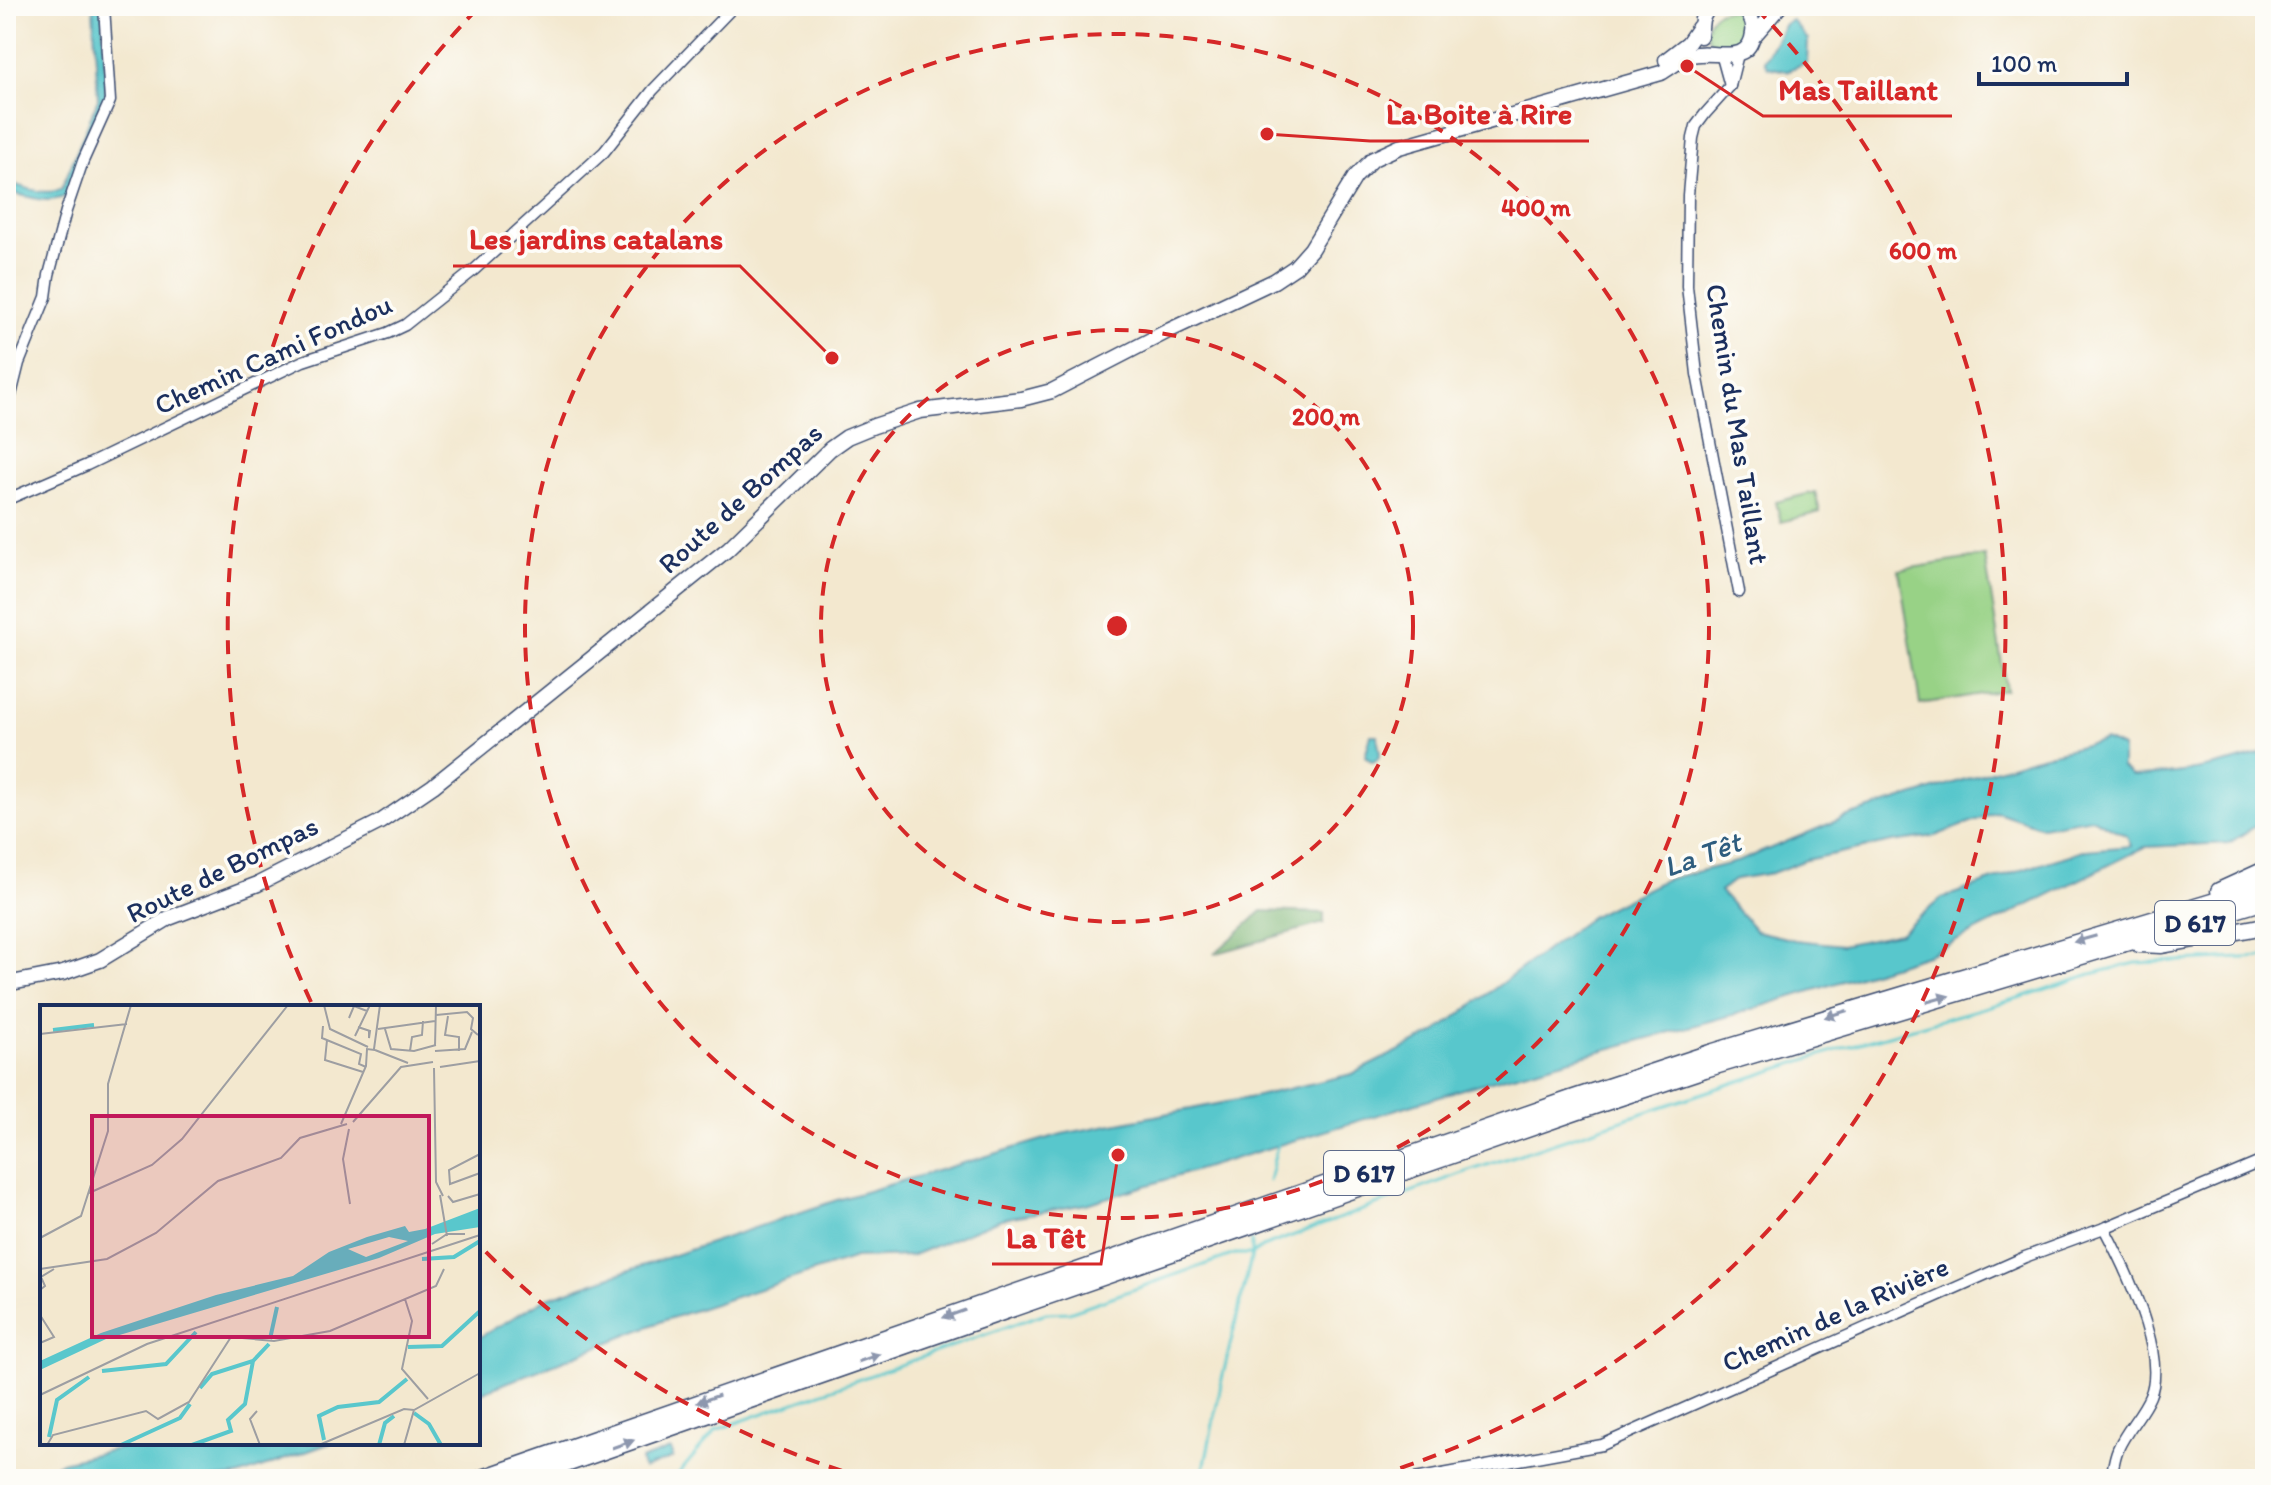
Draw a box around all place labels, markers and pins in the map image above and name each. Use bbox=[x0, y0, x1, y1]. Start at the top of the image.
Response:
callout: Mas Taillant bbox=[1763, 62, 1952, 116]
callout: La Boite à Rire bbox=[1370, 87, 1589, 141]
callout: Les jardins catalans bbox=[453, 212, 740, 266]
centre of rings bbox=[1103, 612, 1131, 640]
callout: La Têt bbox=[992, 1210, 1101, 1264]

